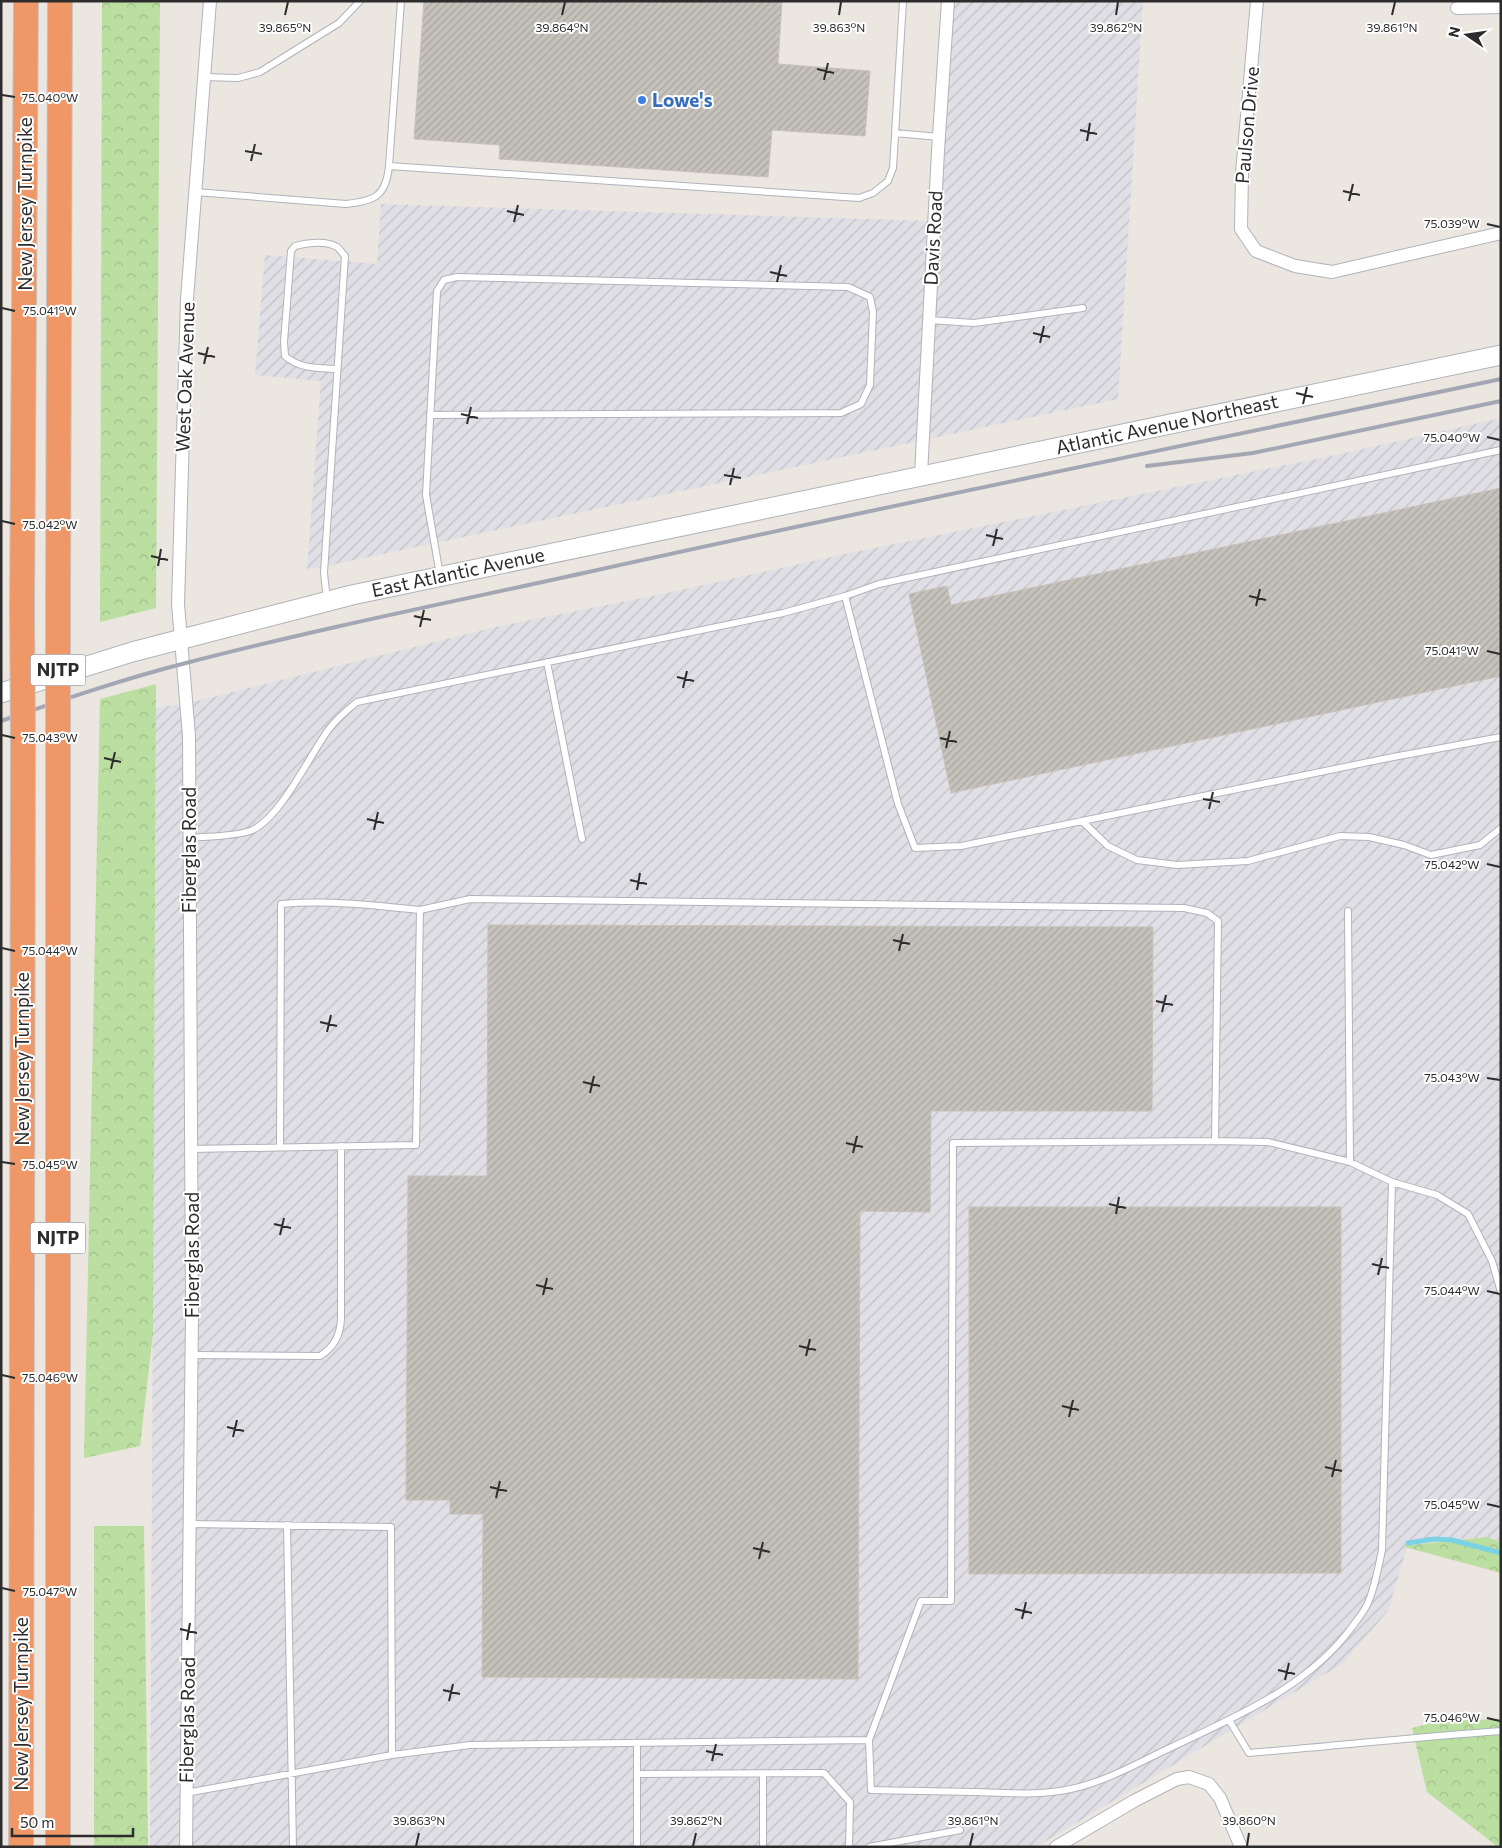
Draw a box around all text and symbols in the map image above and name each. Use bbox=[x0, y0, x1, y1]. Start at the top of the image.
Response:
north arrow bbox=[1442, 10, 1492, 60]
text: 39.865°N bbox=[259, 20, 311, 34]
text: 39.864°N bbox=[536, 20, 589, 34]
text: 39.863°N bbox=[813, 20, 865, 34]
text: 39.862°N bbox=[1090, 20, 1142, 34]
text: 39.861°N bbox=[1366, 20, 1418, 34]
text: N bbox=[1444, 25, 1463, 39]
street label: Paulson Drive bbox=[1230, 65, 1263, 185]
place label: Lowe's bbox=[652, 88, 713, 111]
text: 75.040°W bbox=[22, 90, 78, 104]
marker: Lowe's bbox=[636, 94, 648, 106]
street label: New Jersey Turnpike bbox=[13, 117, 36, 291]
street label: Davis Road bbox=[919, 190, 946, 286]
text: 75.039°W bbox=[1424, 216, 1480, 230]
street label: West Oak Avenue bbox=[170, 301, 199, 453]
text: 75.041°W bbox=[23, 303, 77, 317]
street label: Atlantic Avenue Northeast bbox=[1054, 389, 1280, 458]
text: 75.040°W bbox=[1424, 430, 1480, 444]
text: 75.042°W bbox=[22, 517, 78, 531]
street label: East Atlantic Avenue bbox=[369, 542, 546, 601]
text: 75.041°W bbox=[1425, 643, 1479, 657]
road number: NJTP bbox=[30, 654, 86, 686]
text: 75.043°W bbox=[22, 730, 78, 744]
street label: Fiberglas Road bbox=[177, 787, 200, 913]
text: 75.042°W bbox=[1424, 857, 1480, 871]
text: 75.044°W bbox=[22, 943, 78, 957]
street label: New Jersey Turnpike bbox=[10, 972, 33, 1146]
text: 75.043°W bbox=[1424, 1070, 1480, 1084]
text: 75.045°W bbox=[22, 1157, 78, 1171]
street label: Fiberglas Road bbox=[180, 1192, 203, 1318]
road number: NJTP bbox=[30, 1222, 86, 1254]
text: 75.044°W bbox=[1424, 1283, 1480, 1297]
text: 75.046°W bbox=[22, 1370, 78, 1384]
text: 75.045°W bbox=[1424, 1497, 1480, 1511]
text: 75.047°W bbox=[23, 1584, 77, 1598]
street label: New Jersey Turnpike bbox=[9, 1617, 32, 1791]
street label: Fiberglas Road bbox=[174, 1657, 199, 1783]
text: 75.046°W bbox=[1424, 1710, 1480, 1724]
scale bar bbox=[12, 1806, 134, 1838]
text: 50 m bbox=[20, 1813, 54, 1831]
text: 39.863°N bbox=[393, 1813, 445, 1827]
text: 39.862°N bbox=[670, 1813, 722, 1827]
text: 39.861°N bbox=[947, 1813, 999, 1827]
text: 39.860°N bbox=[1222, 1813, 1276, 1827]

